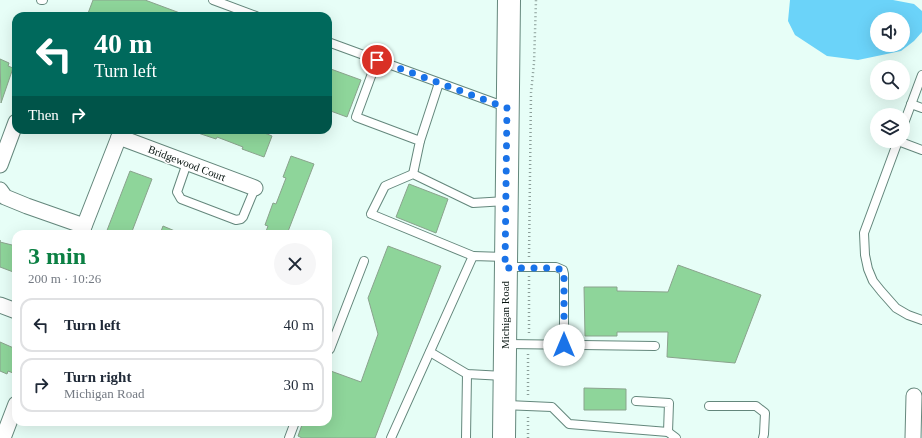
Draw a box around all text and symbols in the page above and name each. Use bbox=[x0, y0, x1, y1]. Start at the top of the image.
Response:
map controls bbox=[870, 12, 910, 148]
button: sound bbox=[870, 12, 910, 52]
icon: left bbox=[28, 28, 80, 80]
text: 40 m bbox=[94, 28, 152, 59]
pin bbox=[360, 43, 394, 77]
icon: arrive bbox=[366, 49, 388, 71]
button: search bbox=[870, 60, 910, 100]
text: Turn left bbox=[94, 61, 157, 81]
icon: right bbox=[67, 104, 89, 126]
text: Then bbox=[28, 107, 59, 123]
button: layers bbox=[870, 108, 910, 148]
street label: Bridgewood Court bbox=[146, 143, 228, 183]
text: 3 min bbox=[28, 243, 86, 269]
button: close bbox=[274, 243, 316, 285]
text: 200 m · 10:26 bbox=[28, 271, 101, 286]
street label: Michigan Road bbox=[499, 280, 511, 349]
icon: left bbox=[30, 314, 52, 336]
text: Turn left bbox=[64, 317, 121, 333]
text: 40 m bbox=[284, 317, 314, 333]
position arrow bbox=[543, 324, 585, 366]
text: Turn right bbox=[64, 369, 131, 385]
icon: right bbox=[30, 374, 52, 396]
text: 30 m bbox=[284, 377, 314, 393]
text: Michigan Road bbox=[64, 386, 145, 401]

